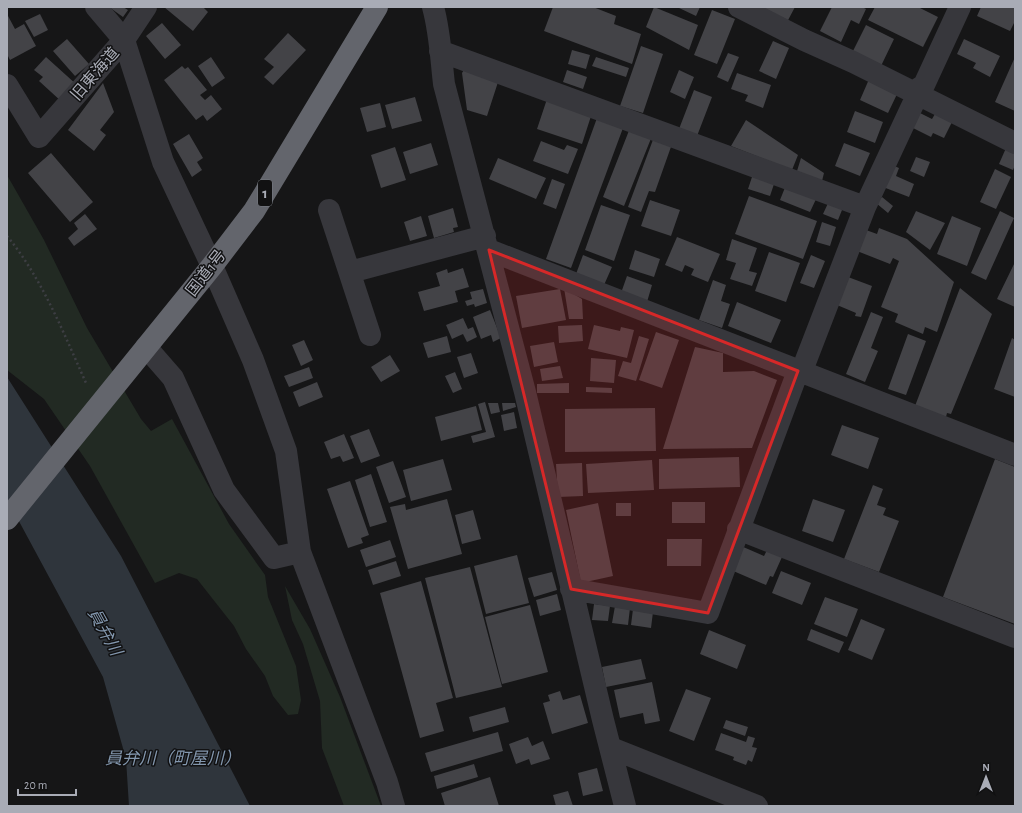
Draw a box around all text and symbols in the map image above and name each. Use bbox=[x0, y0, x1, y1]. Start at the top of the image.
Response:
street label: 旧東海道 bbox=[67, 44, 122, 103]
road number: 1 bbox=[258, 180, 272, 206]
street label: 国道1号 bbox=[182, 246, 229, 299]
water label: 員弁川 bbox=[85, 605, 127, 660]
water label: 員弁川（町屋川） bbox=[105, 749, 241, 767]
north arrow bbox=[966, 757, 1006, 797]
text: N bbox=[982, 762, 990, 773]
scale bar bbox=[18, 771, 76, 797]
text: 20 m bbox=[24, 779, 47, 791]

